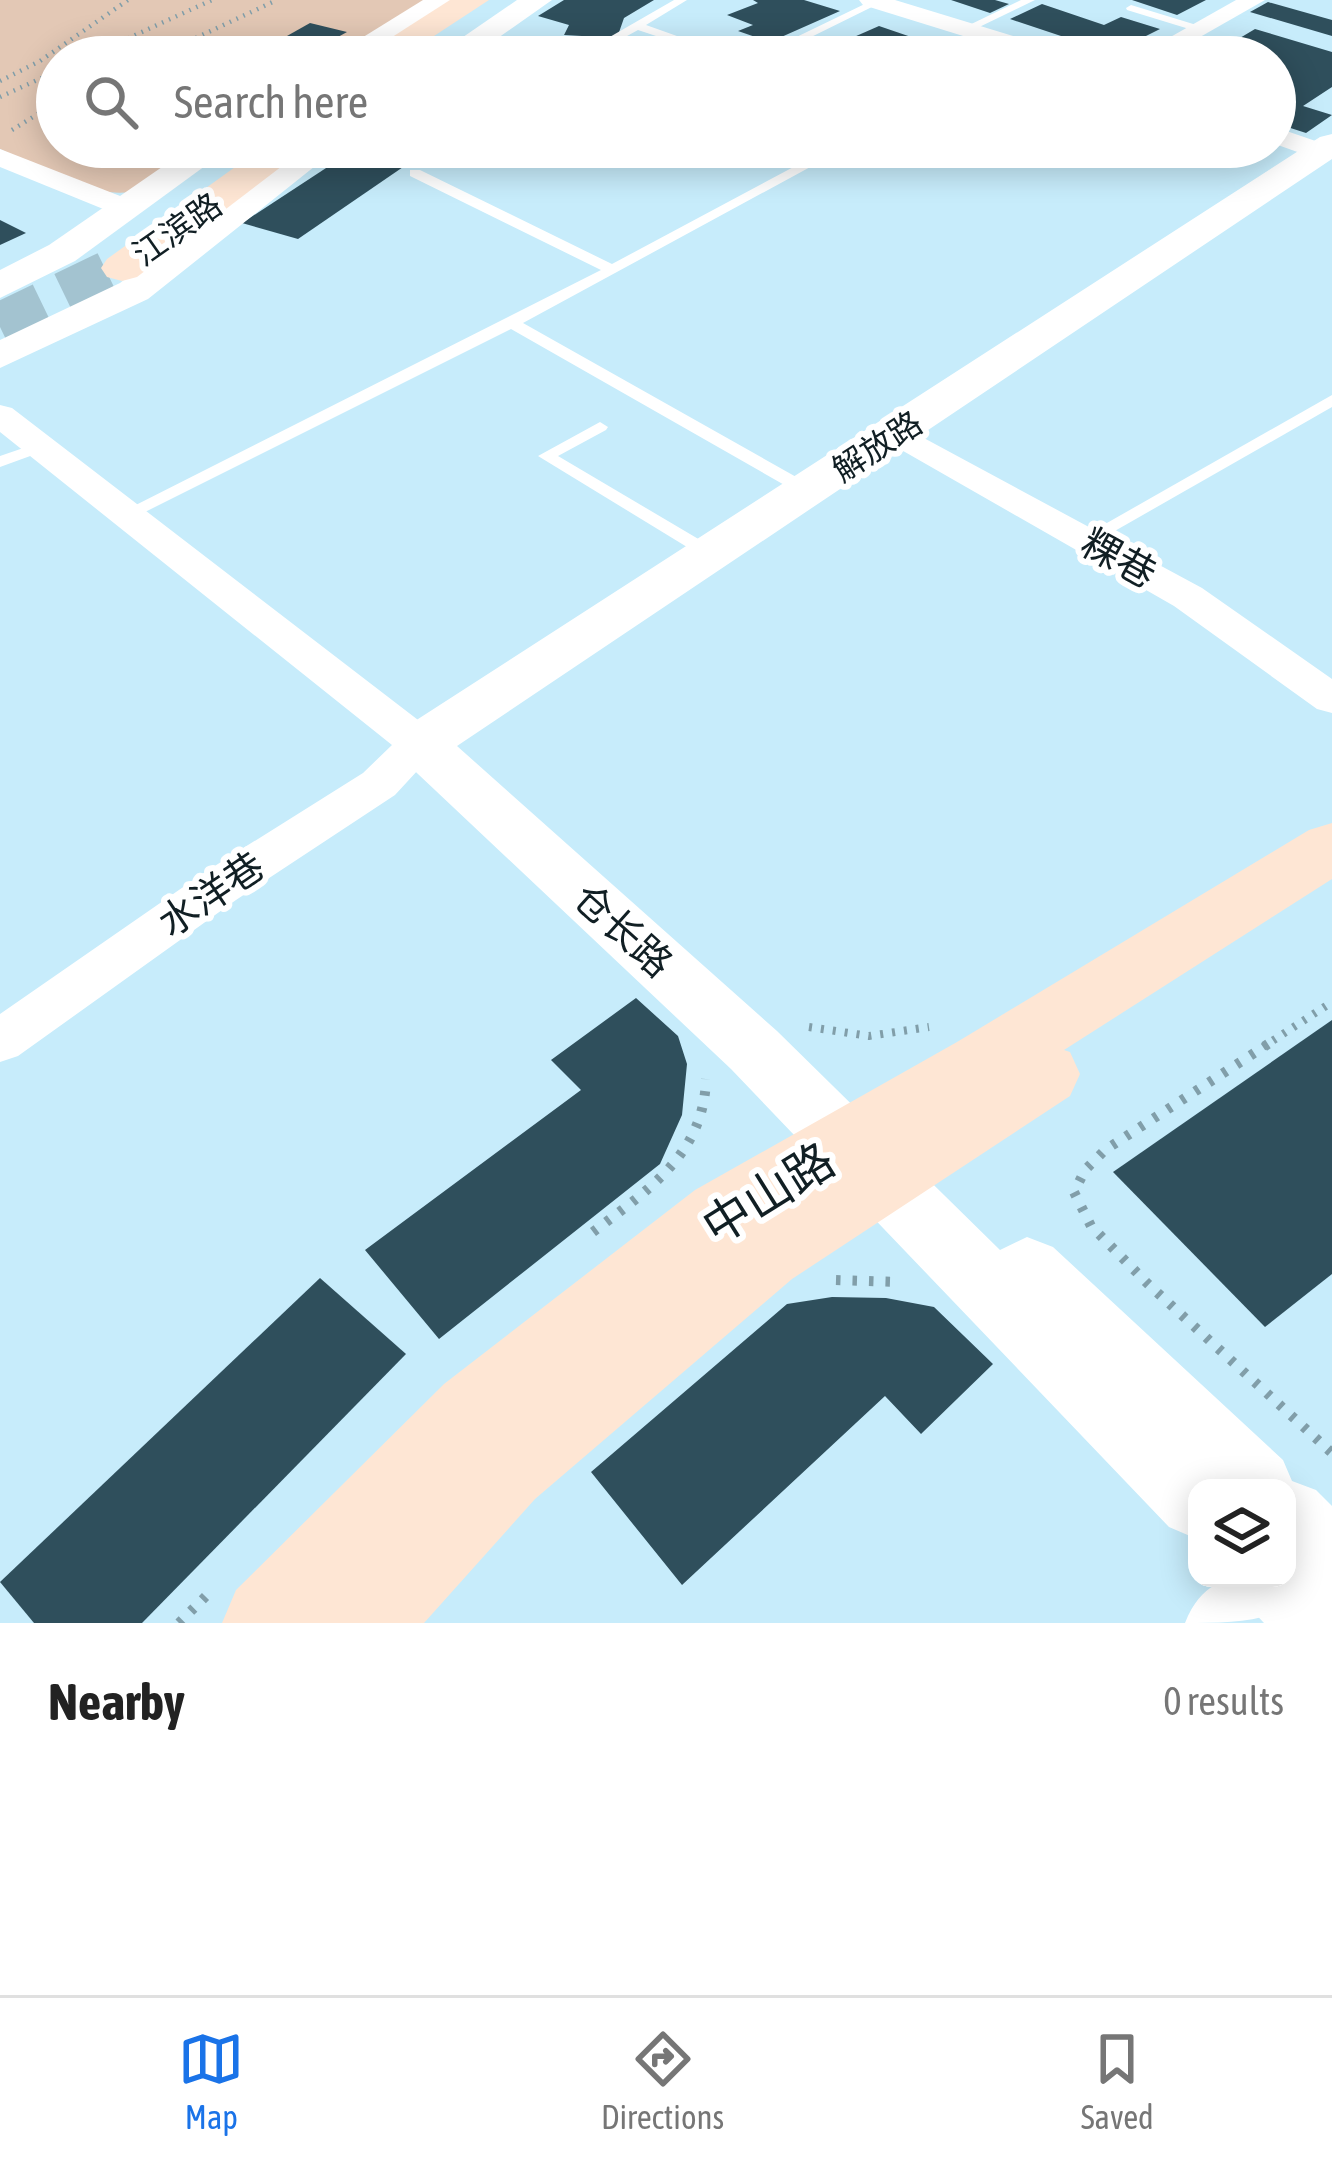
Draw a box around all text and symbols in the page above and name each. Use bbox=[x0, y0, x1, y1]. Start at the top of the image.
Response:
search box bbox=[36, 36, 1296, 168]
icon: search bbox=[78, 69, 144, 135]
text: Search here bbox=[174, 76, 368, 128]
street label: 江滨路 bbox=[126, 185, 228, 273]
street label: 解放路 bbox=[825, 403, 929, 489]
street label: 粿巷 bbox=[1074, 520, 1164, 596]
street label: 水洋巷 bbox=[150, 843, 272, 945]
street label: 仓长路 bbox=[565, 875, 681, 985]
street label: 中山路 bbox=[692, 1132, 844, 1254]
map controls bbox=[1188, 1479, 1296, 1587]
button: layers bbox=[1188, 1479, 1296, 1587]
text: Nearby bbox=[48, 1672, 185, 1731]
text: 0 results bbox=[1163, 1679, 1284, 1723]
tab: Map bbox=[178, 2026, 244, 2136]
tab: Directions bbox=[601, 2026, 724, 2136]
tab: Saved bbox=[1081, 2026, 1154, 2136]

